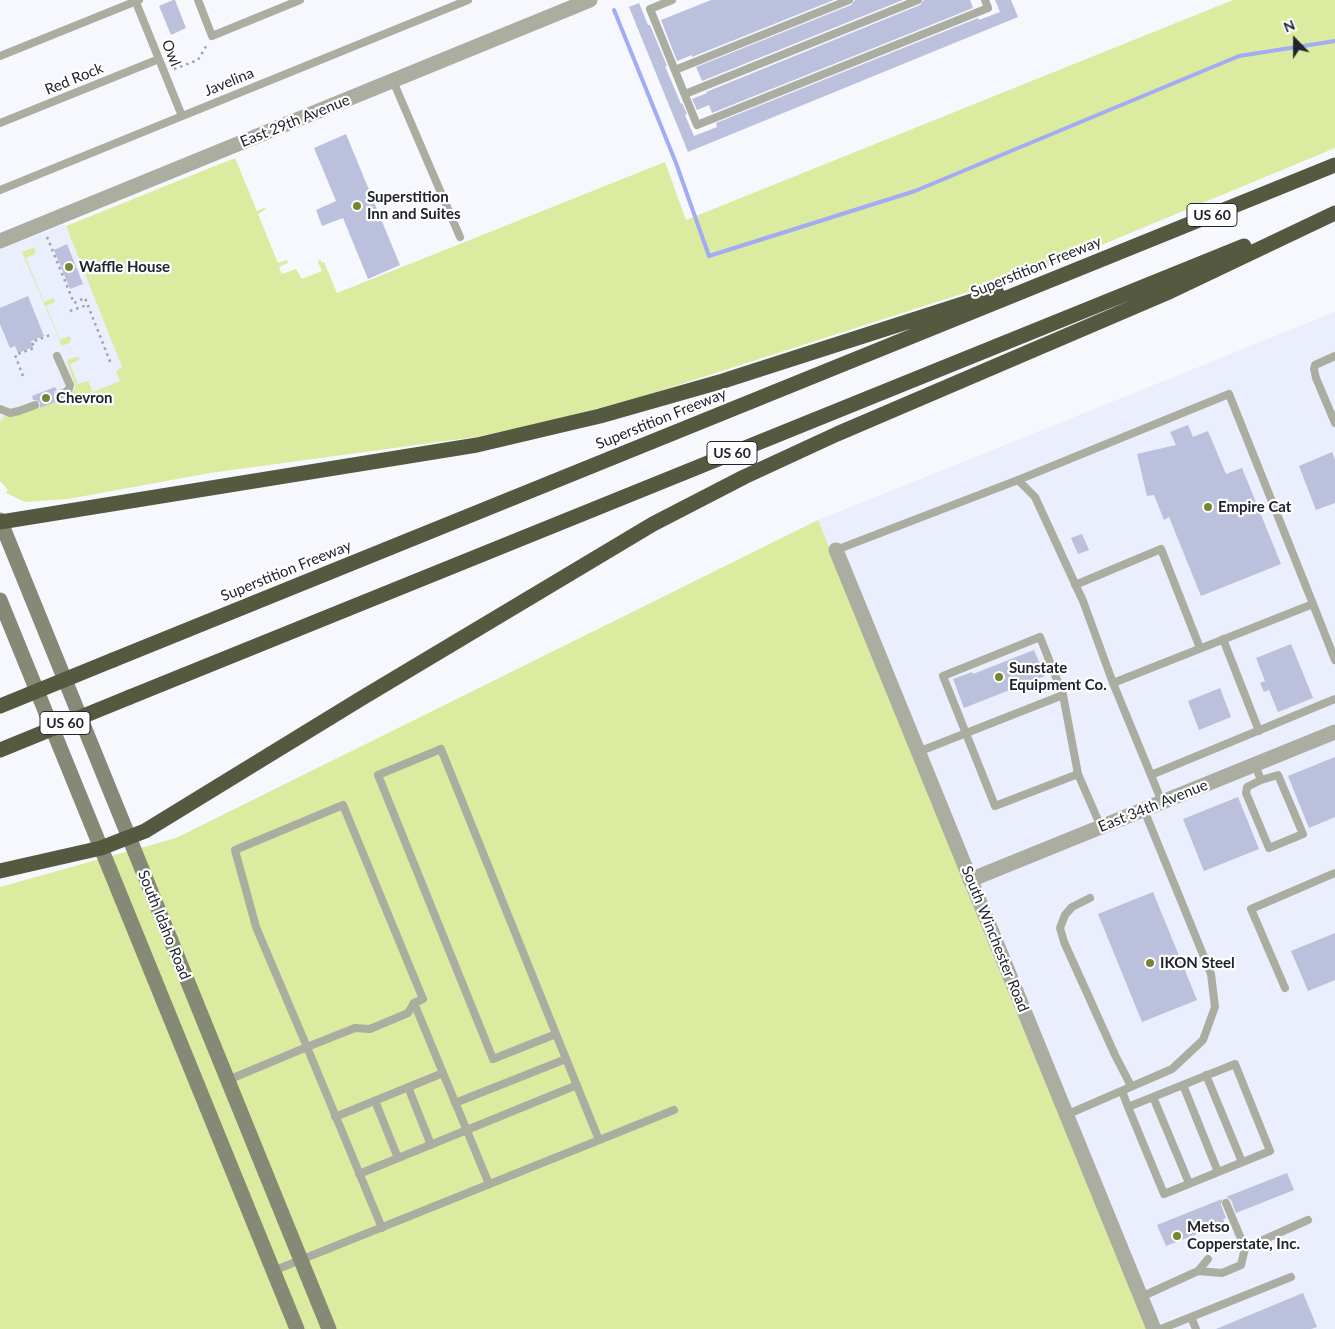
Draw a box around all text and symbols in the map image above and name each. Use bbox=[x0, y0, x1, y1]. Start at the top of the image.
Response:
north arrow bbox=[1270, 15, 1320, 65]
text: N bbox=[1281, 16, 1297, 36]
street label: Owl bbox=[158, 37, 184, 69]
street label: Red Rock bbox=[42, 59, 106, 99]
street label: Javelina bbox=[202, 64, 256, 100]
street label: East 29th Avenue bbox=[238, 91, 352, 151]
place label: Superstition Inn and Suites bbox=[367, 188, 461, 223]
marker: Superstition Inn and Suites bbox=[351, 200, 363, 212]
road number: US 60 bbox=[1187, 204, 1237, 226]
street label: Superstition Freeway bbox=[968, 233, 1104, 301]
place label: Waffle House bbox=[79, 258, 170, 276]
marker: Waffle House bbox=[63, 261, 75, 273]
street label: Superstition Freeway bbox=[593, 385, 729, 453]
place label: Chevron bbox=[56, 389, 113, 407]
marker: Chevron bbox=[40, 392, 52, 404]
road number: US 60 bbox=[707, 442, 757, 464]
place label: Empire Cat bbox=[1218, 498, 1291, 516]
marker: Empire Cat bbox=[1202, 501, 1214, 513]
street label: Superstition Freeway bbox=[218, 537, 354, 605]
place label: Sunstate Equipment Co. bbox=[1009, 659, 1107, 694]
marker: Sunstate Equipment Co. bbox=[993, 671, 1005, 683]
road number: US 60 bbox=[40, 711, 90, 734]
street label: East 34th Avenue bbox=[1096, 776, 1210, 836]
street label: South Winchester Road bbox=[957, 863, 1033, 1015]
street label: South Idaho Road bbox=[134, 868, 194, 982]
place label: IKON Steel bbox=[1160, 954, 1235, 972]
marker: IKON Steel bbox=[1144, 957, 1156, 969]
place label: Metso Copperstate, Inc. bbox=[1187, 1218, 1300, 1253]
marker: Metso Copperstate, Inc. bbox=[1171, 1230, 1183, 1242]

